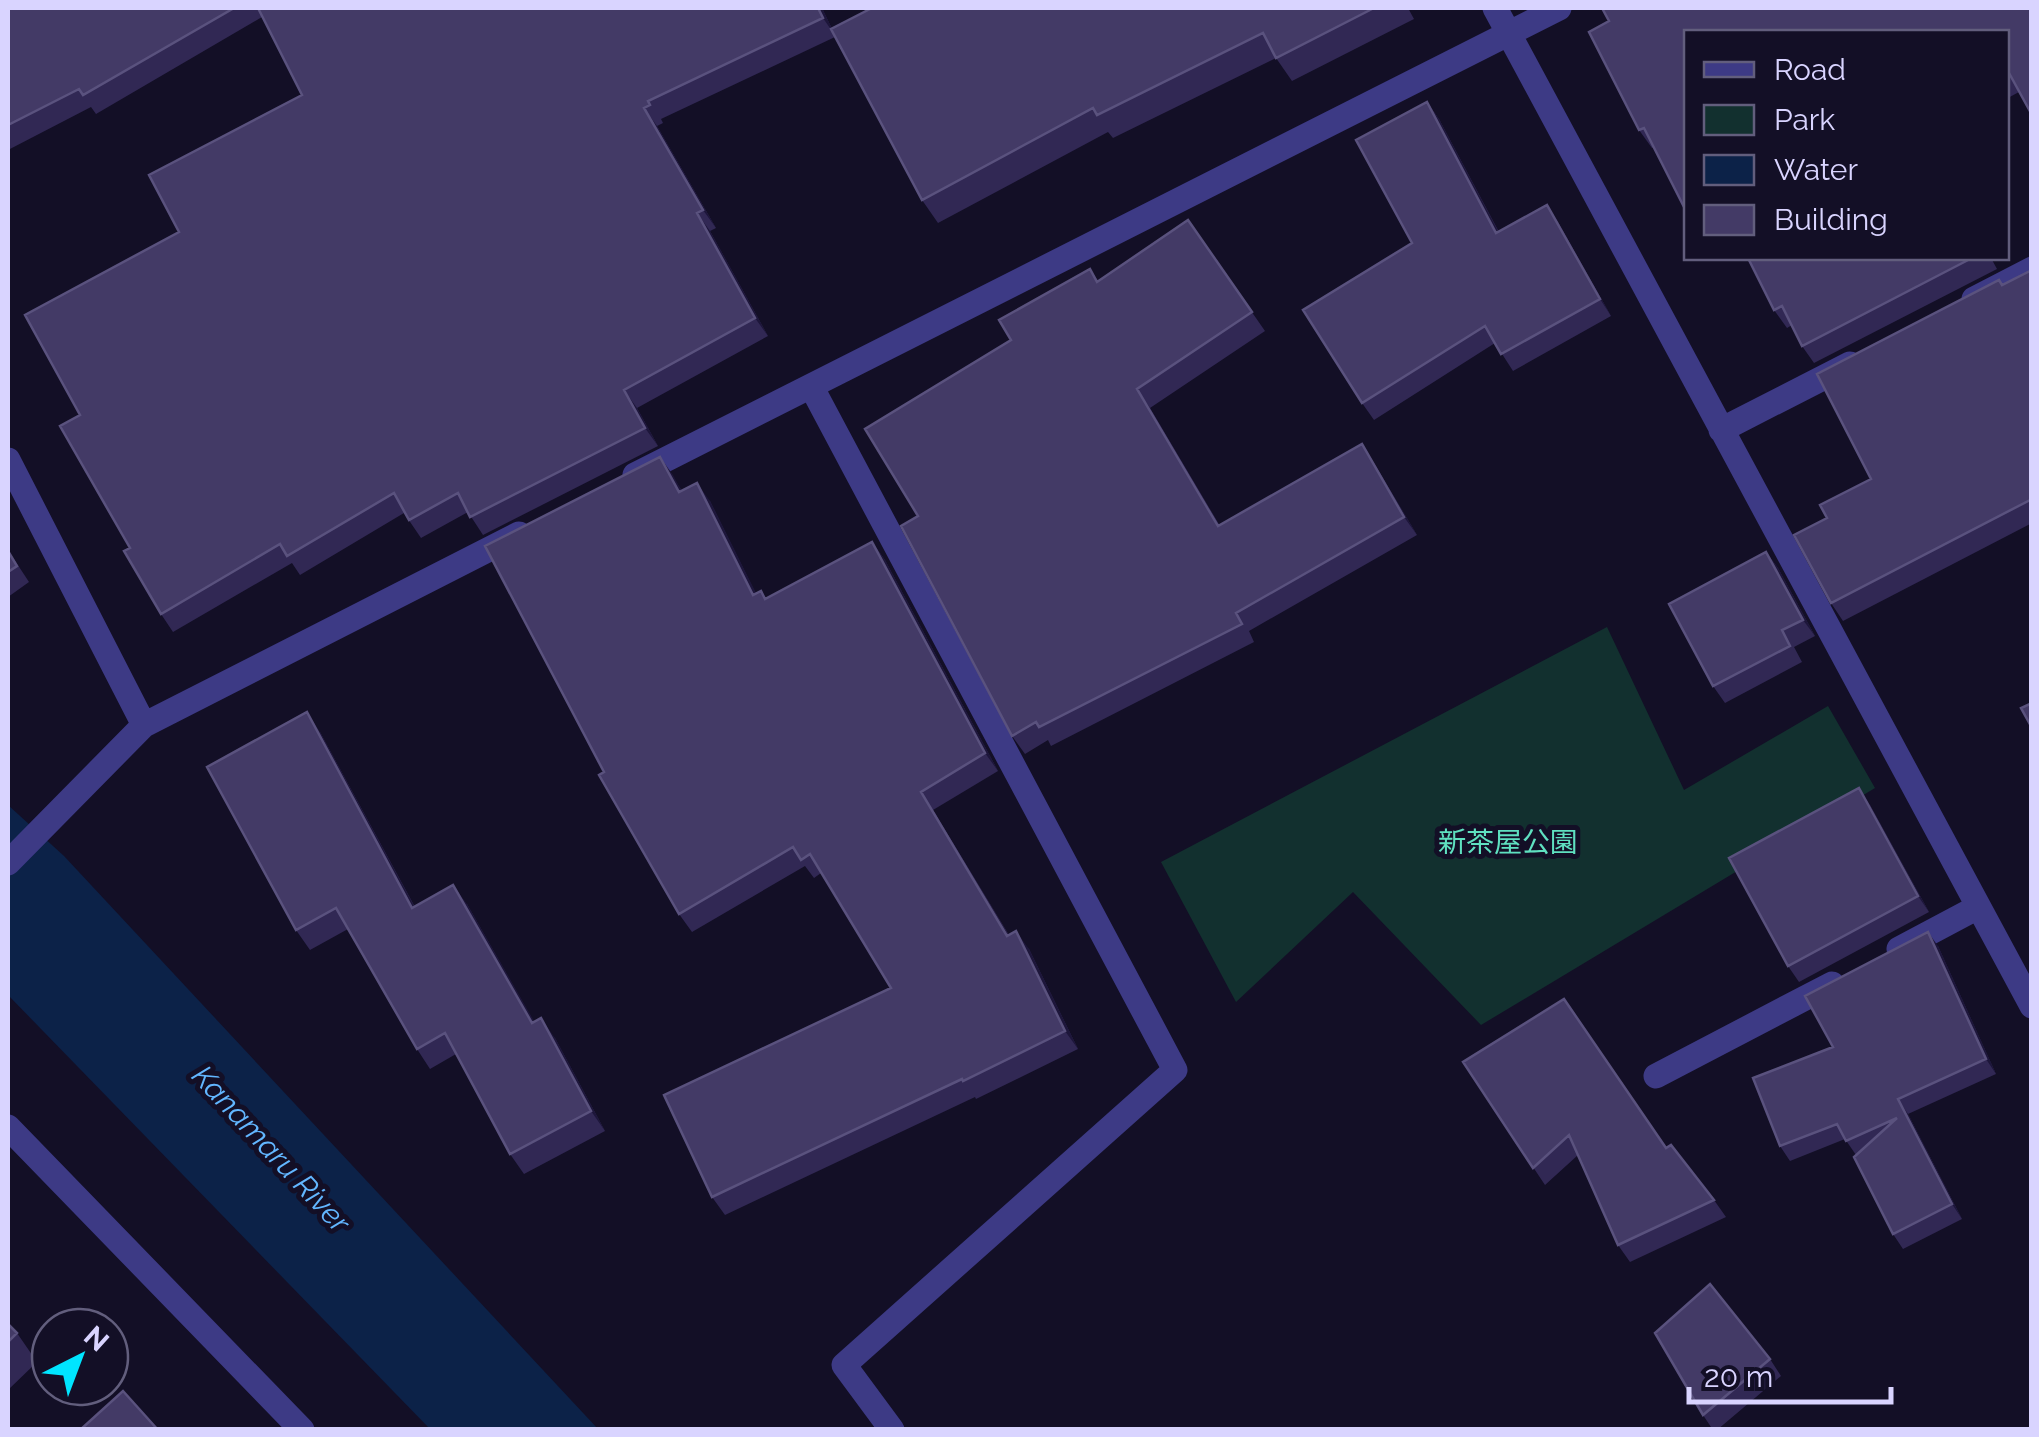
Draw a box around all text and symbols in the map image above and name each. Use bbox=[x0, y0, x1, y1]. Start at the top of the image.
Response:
legend bbox=[1684, 30, 2009, 260]
text: Road bbox=[1774, 52, 1846, 87]
text: Park bbox=[1774, 102, 1835, 137]
text: Water bbox=[1774, 152, 1858, 187]
text: Building bbox=[1774, 202, 1888, 237]
park label: 新茶屋公園 bbox=[1438, 826, 1578, 859]
water label: Kanamaru River bbox=[185, 1058, 359, 1240]
north arrow bbox=[30, 1307, 130, 1407]
text: N bbox=[77, 1319, 115, 1358]
scale bar bbox=[1689, 1342, 1892, 1404]
text: 20 m bbox=[1704, 1359, 1773, 1394]

